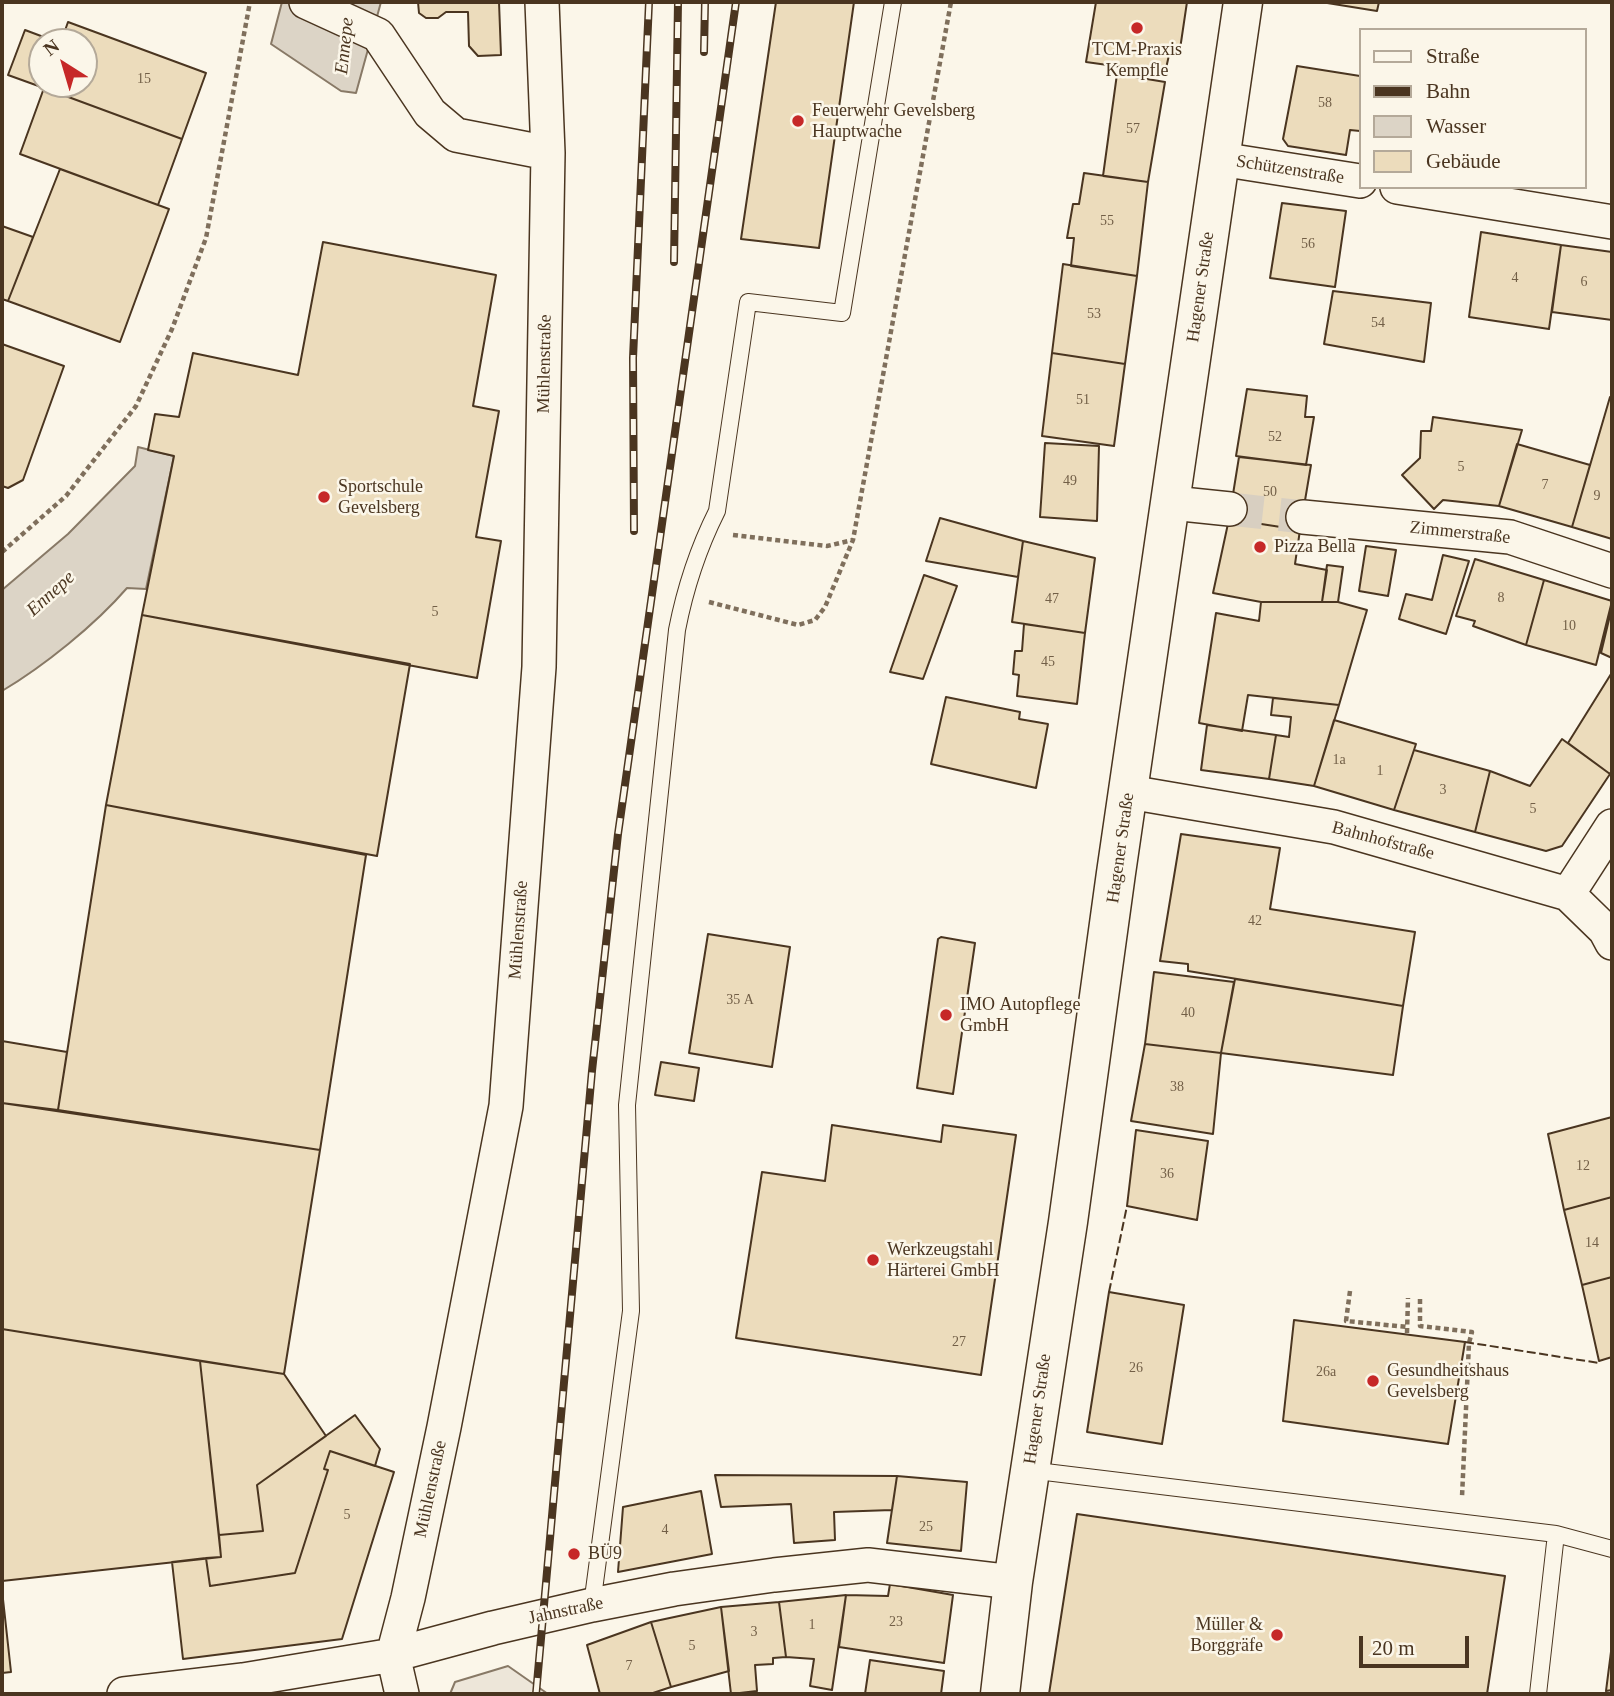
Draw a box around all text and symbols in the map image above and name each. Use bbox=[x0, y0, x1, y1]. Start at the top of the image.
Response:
water label: Ennepe bbox=[331, 16, 359, 76]
marker: TCM-Praxis Kempfle bbox=[1129, 20, 1145, 36]
north arrow bbox=[28, 28, 98, 98]
legend bbox=[1358, 28, 1586, 189]
text: N bbox=[39, 35, 63, 60]
place label: TCM-Praxis Kempfle bbox=[1092, 39, 1182, 82]
text: Straße bbox=[1426, 44, 1480, 68]
house number: 15 bbox=[137, 71, 151, 87]
text: Bahn bbox=[1426, 79, 1470, 103]
house number: 58 bbox=[1318, 95, 1332, 111]
place label: Feuerwehr Gevelsberg Hauptwache bbox=[812, 100, 975, 142]
marker: Feuerwehr Gevelsberg Hauptwache bbox=[790, 113, 806, 129]
text: Wasser bbox=[1426, 114, 1486, 138]
house number: 57 bbox=[1126, 121, 1140, 137]
text: Gebäude bbox=[1426, 149, 1501, 173]
street label: Schützenstraße bbox=[1235, 151, 1345, 189]
house number: 55 bbox=[1100, 213, 1114, 229]
street label: Hagener Straße bbox=[1183, 230, 1219, 344]
house number: 56 bbox=[1301, 236, 1315, 252]
house number: 4 bbox=[1512, 270, 1518, 286]
house number: 6 bbox=[1580, 274, 1588, 290]
house number: 53 bbox=[1087, 306, 1101, 322]
street label: Mühlenstraße bbox=[533, 314, 557, 414]
house number: 54 bbox=[1371, 315, 1385, 331]
house number: 51 bbox=[1076, 392, 1090, 408]
house number: 52 bbox=[1268, 429, 1282, 445]
house number: 5 bbox=[1458, 459, 1464, 475]
house number: 49 bbox=[1063, 473, 1077, 489]
place label: Sportschule Gevelsberg bbox=[338, 476, 423, 518]
house number: 7 bbox=[1542, 477, 1548, 493]
house number: 50 bbox=[1263, 484, 1277, 500]
house number: 9 bbox=[1594, 488, 1600, 504]
marker: Sportschule Gevelsberg bbox=[316, 489, 332, 505]
street label: Zimmerstraße bbox=[1409, 517, 1511, 549]
place label: Pizza Bella bbox=[1274, 536, 1355, 558]
marker: Pizza Bella bbox=[1252, 539, 1268, 555]
water label: Ennepe bbox=[22, 566, 80, 622]
house number: 8 bbox=[1498, 590, 1504, 606]
house number: 47 bbox=[1045, 591, 1059, 607]
house number: 5 bbox=[432, 604, 438, 620]
house number: 10 bbox=[1562, 618, 1576, 634]
house number: 45 bbox=[1041, 654, 1055, 670]
house number: 1a bbox=[1332, 752, 1346, 768]
house number: 1 bbox=[1376, 763, 1384, 779]
house number: 3 bbox=[1440, 782, 1446, 798]
street label: Hagener Straße bbox=[1103, 791, 1139, 905]
house number: 5 bbox=[1530, 801, 1536, 817]
street label: Bahnhofstraße bbox=[1330, 817, 1436, 865]
street label: Mühlenstraße bbox=[505, 880, 533, 980]
house number: 42 bbox=[1248, 913, 1262, 929]
house number: 35 A bbox=[726, 992, 754, 1008]
place label: IMO Autopflege GmbH bbox=[960, 994, 1080, 1036]
house number: 40 bbox=[1181, 1005, 1195, 1021]
marker: IMO Autopflege GmbH bbox=[938, 1007, 954, 1023]
house number: 38 bbox=[1170, 1079, 1184, 1095]
house number: 12 bbox=[1576, 1158, 1590, 1174]
house number: 36 bbox=[1160, 1166, 1174, 1182]
house number: 14 bbox=[1585, 1235, 1599, 1251]
place label: Werkzeugstahl Härterei GmbH bbox=[887, 1239, 999, 1282]
marker: Werkzeugstahl Härterei GmbH bbox=[865, 1252, 881, 1268]
house number: 27 bbox=[952, 1334, 966, 1350]
street label: Hagener Straße bbox=[1020, 1352, 1056, 1466]
house number: 26 bbox=[1129, 1360, 1143, 1376]
place label: Gesundheitshaus Gevelsberg bbox=[1387, 1360, 1509, 1402]
house number: 26a bbox=[1316, 1364, 1336, 1380]
marker: Gesundheitshaus Gevelsberg bbox=[1365, 1373, 1381, 1389]
street label: Mühlenstraße bbox=[410, 1438, 452, 1540]
house number: 5 bbox=[344, 1507, 350, 1523]
house number: 25 bbox=[919, 1519, 933, 1535]
house number: 4 bbox=[662, 1522, 668, 1538]
place label: BÜ9 bbox=[588, 1543, 622, 1565]
marker: BÜ9 bbox=[566, 1546, 582, 1562]
street label: Jahnstraße bbox=[527, 1593, 605, 1629]
house number: 23 bbox=[889, 1614, 903, 1630]
place label: Müller & Borggräfe bbox=[1190, 1614, 1263, 1656]
house number: 1 bbox=[808, 1617, 816, 1633]
scale bar bbox=[1362, 1622, 1472, 1666]
house number: 3 bbox=[750, 1624, 758, 1640]
marker: Müller & Borggräfe bbox=[1269, 1627, 1285, 1643]
text: 20 m bbox=[1372, 1636, 1415, 1660]
house number: 5 bbox=[688, 1638, 696, 1654]
house number: 7 bbox=[626, 1658, 632, 1674]

